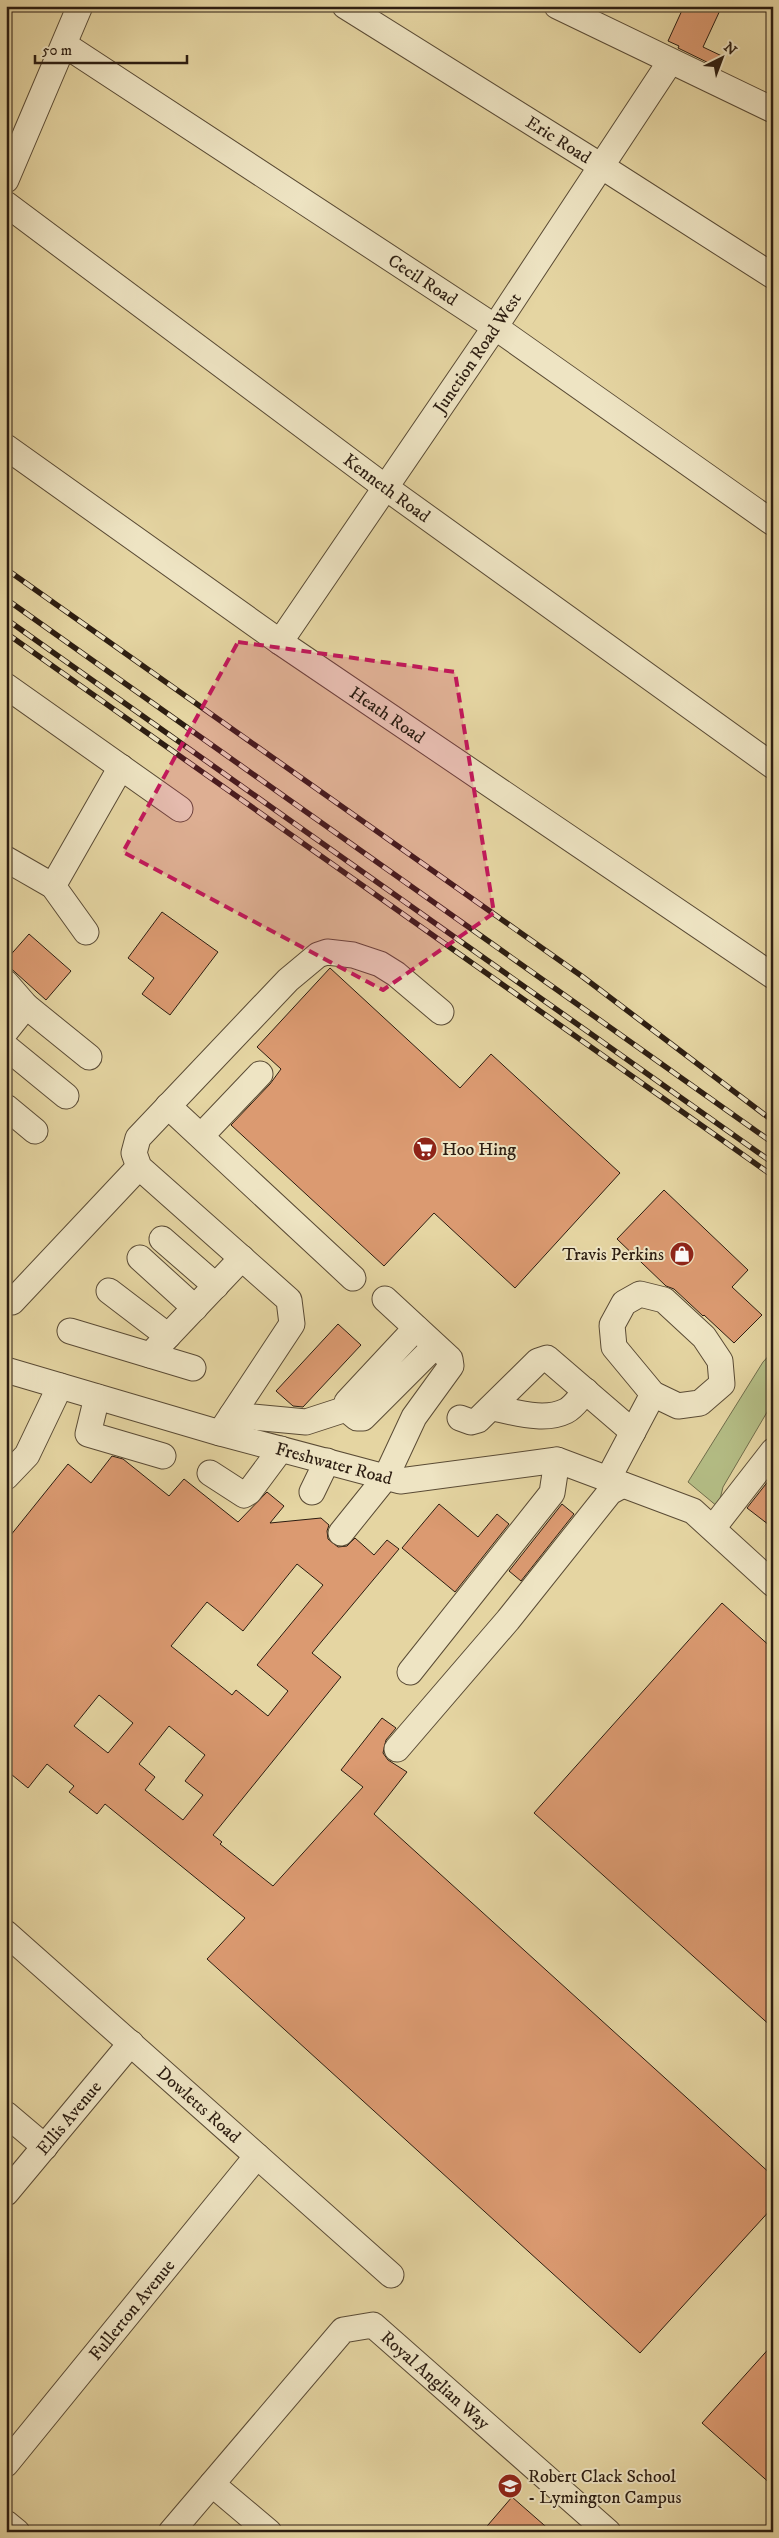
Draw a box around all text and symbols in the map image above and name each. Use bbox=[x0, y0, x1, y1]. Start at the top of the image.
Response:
scale bar bbox=[35, 32, 188, 64]
north arrow bbox=[696, 32, 746, 82]
text: N bbox=[720, 39, 741, 60]
text: 50 m bbox=[42, 41, 72, 60]
street label: Eric Road bbox=[521, 112, 595, 169]
street label: Cecil Road bbox=[384, 250, 461, 311]
street label: Junction Road West bbox=[428, 289, 527, 420]
street label: Kenneth Road bbox=[338, 450, 434, 528]
street label: Heath Road bbox=[345, 682, 429, 749]
supermarket icon: Hoo Hing bbox=[412, 1136, 438, 1162]
place label: Hoo Hing bbox=[442, 1139, 516, 1161]
shop icon: Travis Perkins bbox=[669, 1241, 695, 1267]
place label: Travis Perkins bbox=[562, 1244, 664, 1266]
street label: Freshwater Road bbox=[273, 1438, 394, 1490]
street label: Dowletts Road bbox=[152, 2062, 245, 2148]
street label: Ellis Avenue bbox=[32, 2077, 107, 2160]
street label: Fullerton Avenue bbox=[85, 2255, 180, 2365]
street label: Royal Anglian Way bbox=[376, 2327, 494, 2435]
place label: Robert Clack School - Lymington Campus bbox=[528, 2466, 681, 2509]
school or university icon: Robert Clack School - Lymington Campus bbox=[497, 2473, 523, 2499]

